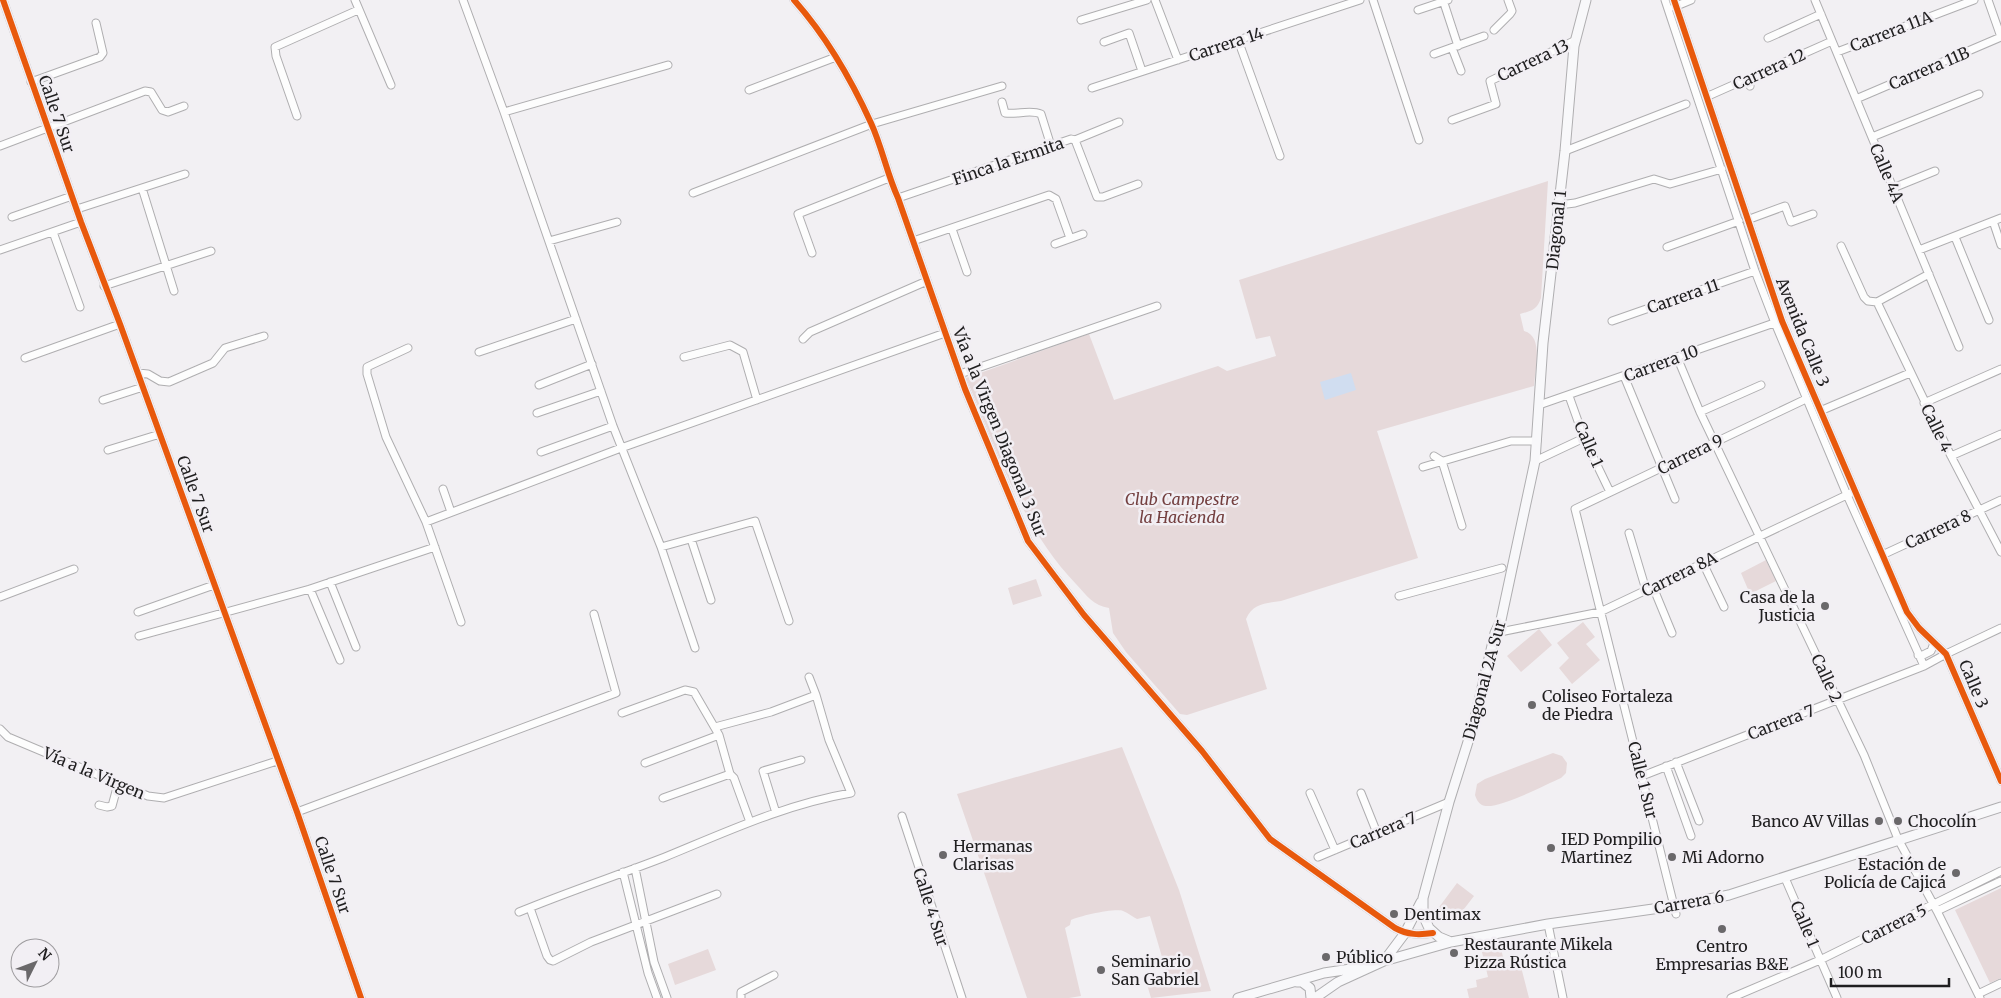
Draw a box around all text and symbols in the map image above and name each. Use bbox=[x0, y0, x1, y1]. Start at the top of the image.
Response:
street label: Carrera 11A bbox=[1847, 6, 1936, 56]
street label: Carrera 14 bbox=[1186, 23, 1266, 65]
street label: Carrera 13 bbox=[1494, 35, 1572, 85]
street label: Carrera 11B bbox=[1886, 42, 1973, 94]
street label: Carrera 12 bbox=[1730, 44, 1808, 94]
street label: Calle 7 Sur bbox=[34, 73, 80, 155]
street label: Finca la Ermita bbox=[950, 132, 1067, 189]
street label: Calle 4A bbox=[1866, 140, 1909, 206]
street label: Diagonal 1 bbox=[1542, 189, 1570, 271]
street label: Carrera 11 bbox=[1644, 274, 1722, 318]
street label: Avenida Calle 3 bbox=[1772, 274, 1834, 389]
street label: Vía a la Virgen Diagonal 3 Sur bbox=[948, 323, 1051, 540]
street label: Carrera 10 bbox=[1621, 340, 1701, 386]
street label: Calle 4 bbox=[1917, 401, 1957, 455]
street label: Calle 1 bbox=[1570, 418, 1608, 470]
street label: Carrera 9 bbox=[1654, 430, 1726, 478]
street label: Calle 7 Sur bbox=[173, 453, 219, 535]
park label: Club Campestre la Hacienda bbox=[1125, 489, 1239, 527]
street label: Carrera 8 bbox=[1902, 505, 1974, 553]
street label: Carrera 8A bbox=[1638, 547, 1721, 601]
place label: Casa de la Justicia bbox=[1740, 587, 1815, 625]
marker: Casa de la Justicia bbox=[1819, 600, 1831, 612]
street label: Diagonal 2A Sur bbox=[1458, 618, 1510, 742]
street label: Calle 2 bbox=[1807, 651, 1847, 705]
street label: Calle 3 bbox=[1955, 657, 1993, 711]
place label: Coliseo Fortaleza de Piedra bbox=[1542, 686, 1673, 724]
marker: Coliseo Fortaleza de Piedra bbox=[1526, 699, 1538, 711]
street label: Carrera 7 bbox=[1745, 700, 1817, 744]
street label: Calle 1 Sur bbox=[1624, 739, 1662, 821]
street label: Vía a la Virgen bbox=[39, 742, 148, 804]
street label: Carrera 7 bbox=[1347, 807, 1419, 853]
place label: Banco AV Villas bbox=[1751, 811, 1869, 831]
place label: Chocolín bbox=[1908, 811, 1977, 831]
marker: Banco AV Villas bbox=[1873, 815, 1885, 827]
marker: Chocolín bbox=[1892, 815, 1904, 827]
place label: IED Pompilio Martinez bbox=[1561, 829, 1662, 867]
street label: Calle 7 Sur bbox=[310, 834, 356, 916]
place label: Hermanas Clarisas bbox=[953, 836, 1033, 874]
marker: IED Pompilio Martinez bbox=[1545, 842, 1557, 854]
place label: Mi Adorno bbox=[1682, 847, 1764, 867]
marker: Hermanas Clarisas bbox=[937, 849, 949, 861]
marker: Mi Adorno bbox=[1666, 851, 1678, 863]
place label: Estación de Policía de Cajicá bbox=[1824, 854, 1946, 892]
street label: Calle 4 Sur bbox=[909, 865, 953, 949]
marker: Estación de Policía de Cajicá bbox=[1950, 867, 1962, 879]
street label: Carrera 6 bbox=[1652, 886, 1726, 918]
street label: Calle 1 bbox=[1786, 898, 1824, 950]
street label: Carrera 5 bbox=[1858, 900, 1930, 948]
place label: Dentimax bbox=[1404, 904, 1481, 924]
marker: Dentimax bbox=[1388, 908, 1400, 920]
marker: Centro Empresarias B&E bbox=[1716, 923, 1728, 935]
place label: Restaurante Mikela Pizza Rústica bbox=[1464, 934, 1613, 972]
place label: Centro Empresarias B&E bbox=[1656, 936, 1789, 974]
north arrow bbox=[10, 938, 60, 988]
text: N bbox=[34, 944, 55, 964]
place label: Público bbox=[1336, 947, 1393, 967]
marker: Restaurante Mikela Pizza Rústica bbox=[1448, 947, 1460, 959]
place label: Seminario San Gabriel bbox=[1111, 951, 1199, 989]
marker: Público bbox=[1320, 951, 1332, 963]
scale bar bbox=[1831, 956, 1948, 988]
text: 100 m bbox=[1838, 963, 1882, 982]
marker: Seminario San Gabriel bbox=[1095, 964, 1107, 976]

